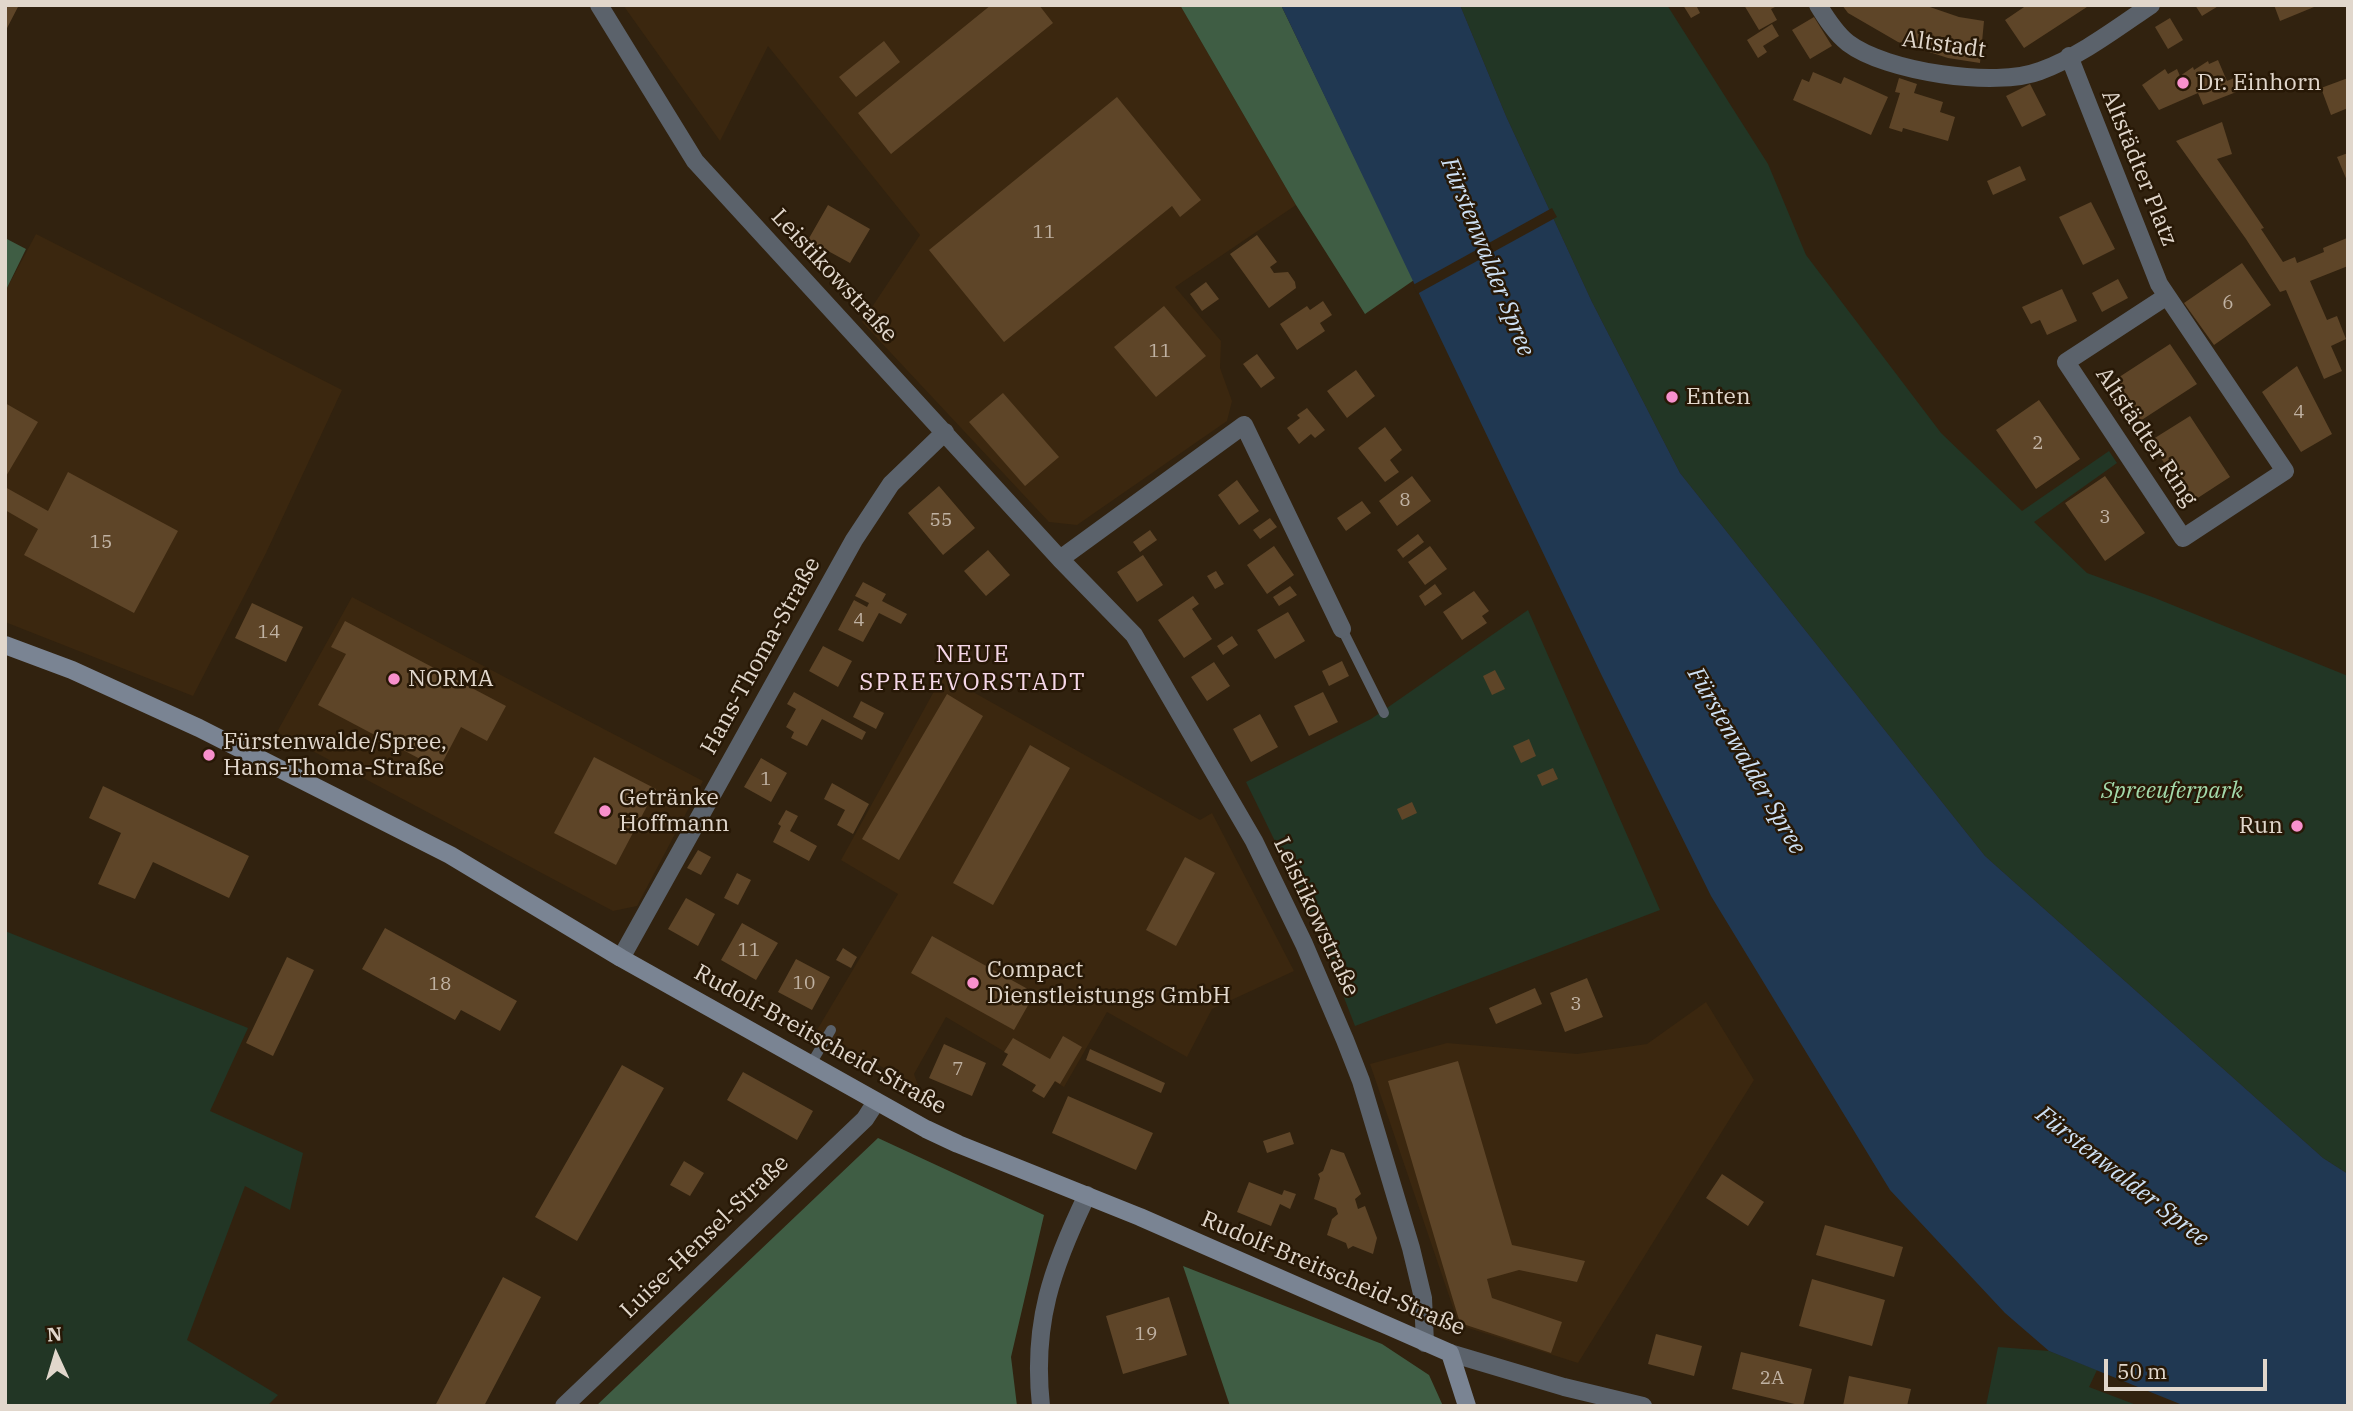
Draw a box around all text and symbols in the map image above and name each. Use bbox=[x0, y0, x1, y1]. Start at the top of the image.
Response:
street label: Altstadt bbox=[1900, 25, 1988, 65]
place label: Dr. Einhorn bbox=[2197, 69, 2322, 97]
marker: Dr. Einhorn bbox=[2175, 75, 2191, 91]
street label: Altstädter Platz bbox=[2095, 86, 2183, 250]
water label: Fürstenwalder Spree bbox=[1434, 154, 1540, 360]
street label: Leistikowstraße bbox=[765, 204, 903, 348]
house number: 11 bbox=[1033, 222, 1055, 244]
house number: 6 bbox=[2222, 293, 2234, 315]
house number: 11 bbox=[1149, 341, 1171, 363]
street label: Altstädter Ring bbox=[2089, 362, 2203, 512]
place label: Enten bbox=[1686, 383, 1751, 411]
marker: Enten bbox=[1664, 389, 1680, 405]
house number: 4 bbox=[2293, 402, 2305, 424]
house number: 2 bbox=[2032, 433, 2044, 455]
house number: 8 bbox=[1399, 490, 1411, 512]
house number: 3 bbox=[2099, 507, 2111, 529]
house number: 55 bbox=[930, 510, 952, 532]
house number: 15 bbox=[90, 532, 112, 554]
street label: Hans-Thoma-Straße bbox=[695, 553, 827, 759]
house number: 4 bbox=[853, 610, 865, 632]
house number: 14 bbox=[258, 622, 280, 644]
district label: NEUE SPREEVORSTADT bbox=[861, 641, 1085, 697]
water label: Fürstenwalder Spree bbox=[1681, 662, 1811, 860]
place label: NORMA bbox=[408, 665, 494, 693]
marker: NORMA bbox=[386, 671, 402, 687]
place label: Fürstenwalde/Spree, Hans-Thoma-Straße bbox=[223, 728, 447, 782]
marker: Fürstenwalde/Spree, Hans-Thoma-Straße bbox=[201, 747, 217, 763]
house number: 1 bbox=[760, 769, 772, 791]
park label: Spreeuferpark bbox=[2101, 777, 2243, 805]
place label: Getränke Hoffmann bbox=[619, 784, 730, 838]
marker: Getränke Hoffmann bbox=[597, 803, 613, 819]
place label: Run bbox=[2239, 812, 2283, 840]
marker: Run bbox=[2289, 818, 2305, 834]
street label: Leistikowstraße bbox=[1267, 833, 1365, 1001]
house number: 11 bbox=[738, 940, 760, 962]
place label: Compact Dienstleistungs GmbH bbox=[987, 956, 1231, 1010]
street label: Rudolf-Breitscheid-Straße bbox=[689, 959, 951, 1121]
house number: 10 bbox=[793, 973, 815, 995]
house number: 18 bbox=[429, 974, 451, 996]
marker: Compact Dienstleistungs GmbH bbox=[965, 975, 981, 991]
house number: 3 bbox=[1570, 994, 1582, 1016]
house number: 7 bbox=[952, 1059, 964, 1081]
water label: Fürstenwalder Spree bbox=[2030, 1101, 2214, 1253]
street label: Luise-Hensel-Straße bbox=[615, 1149, 795, 1325]
street label: Rudolf-Breitscheid-Straße bbox=[1197, 1206, 1469, 1342]
north arrow bbox=[21, 1320, 91, 1390]
text: N bbox=[46, 1322, 63, 1347]
house number: 19 bbox=[1135, 1324, 1157, 1346]
scale bar bbox=[2108, 1344, 2271, 1388]
text: 50 m bbox=[2117, 1357, 2167, 1385]
house number: 2A bbox=[1760, 1368, 1784, 1390]

